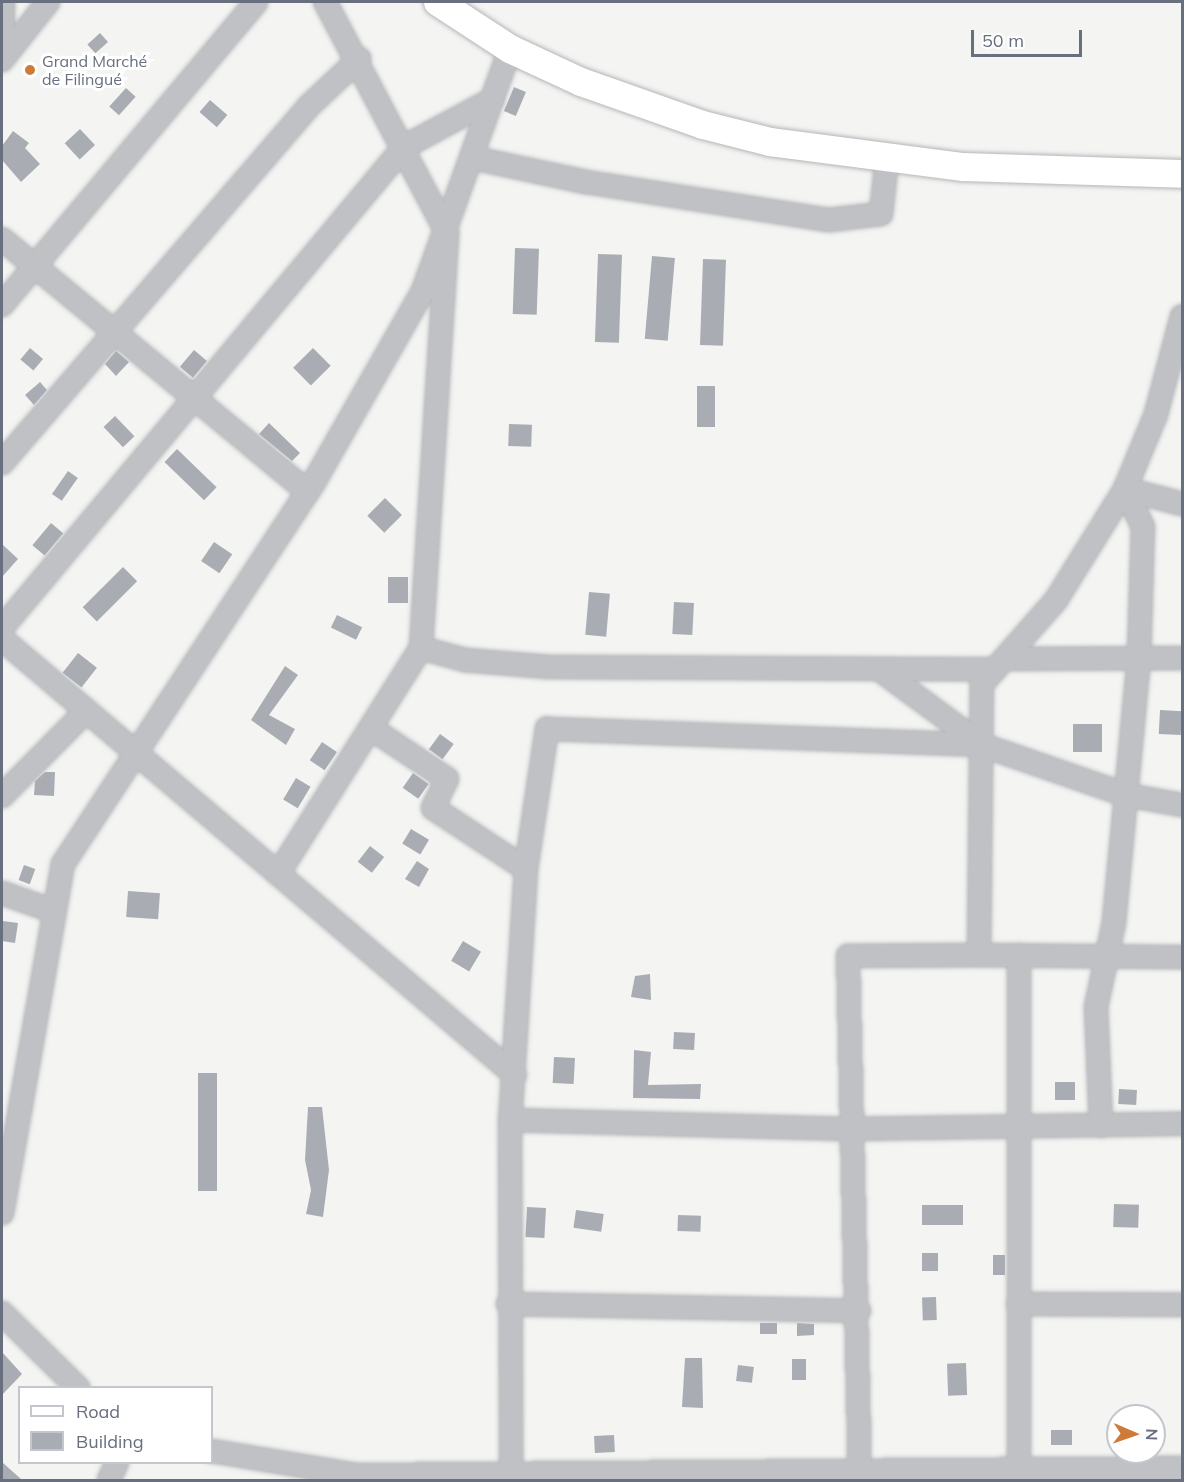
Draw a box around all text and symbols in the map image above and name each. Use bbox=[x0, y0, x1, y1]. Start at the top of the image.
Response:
scale bar bbox=[974, 18, 1085, 56]
text: 50 m bbox=[982, 29, 1024, 52]
place label: Grand Marché de Filingué bbox=[42, 51, 147, 89]
marker: Grand Marché de Filingué bbox=[23, 63, 37, 77]
legend bbox=[18, 1386, 213, 1464]
text: Road bbox=[76, 1400, 120, 1423]
north arrow bbox=[1106, 1404, 1166, 1464]
text: N bbox=[1142, 1428, 1162, 1441]
text: Building bbox=[76, 1430, 144, 1453]

